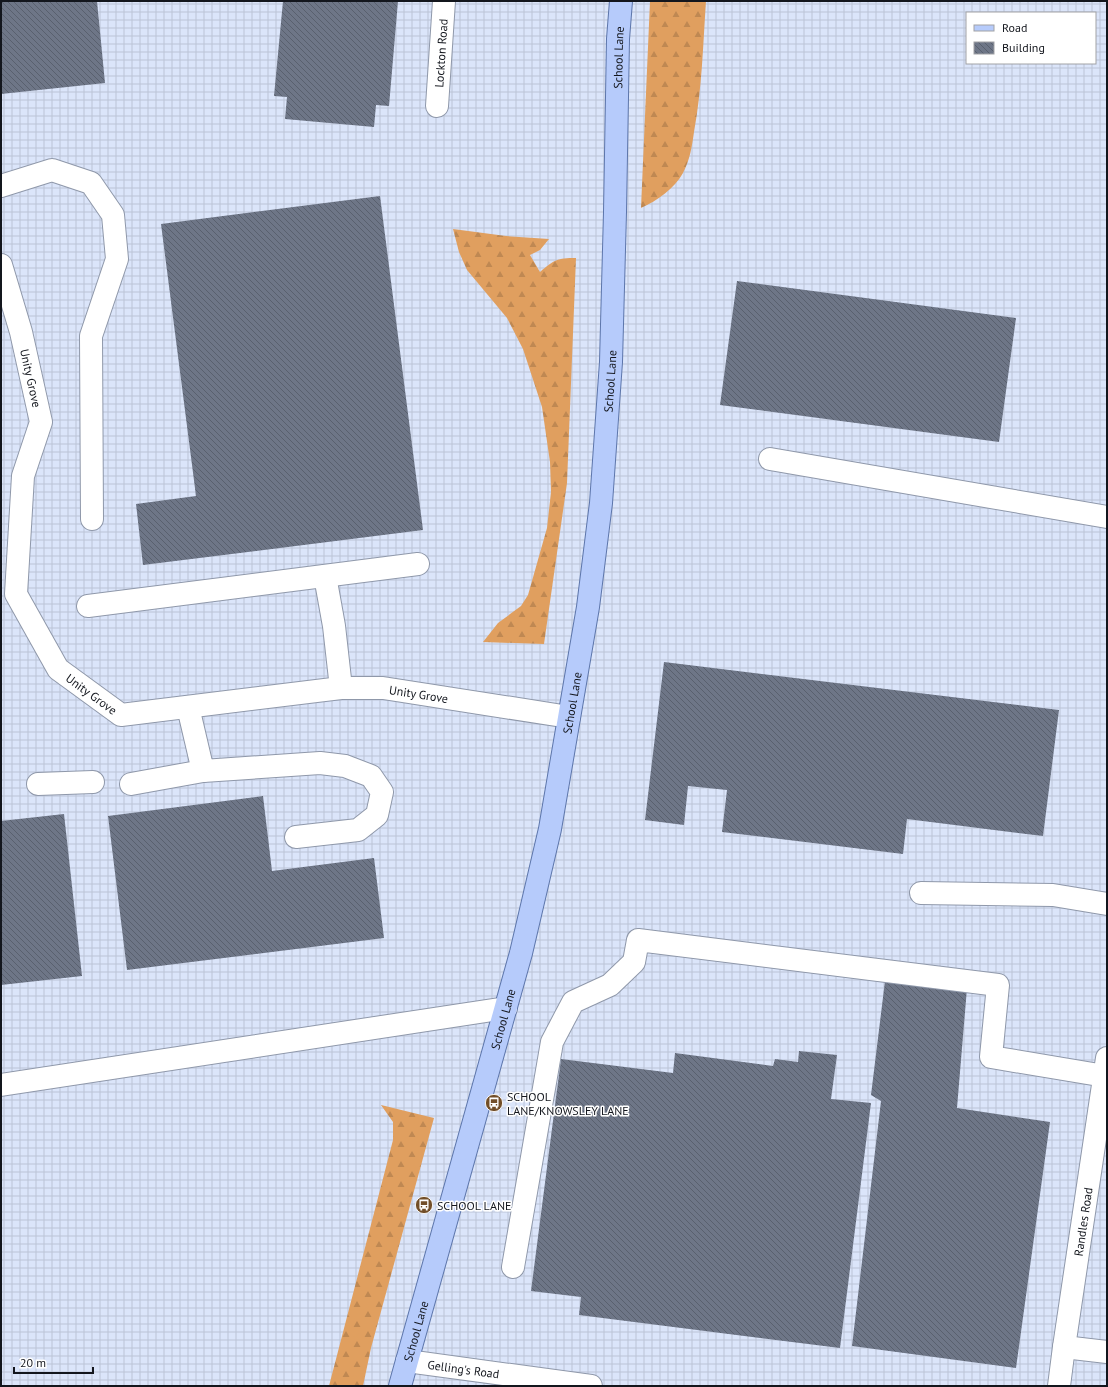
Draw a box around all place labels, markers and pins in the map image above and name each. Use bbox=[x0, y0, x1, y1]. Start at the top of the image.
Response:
place label: SCHOOL LANE/KNOWSLEY LANE bbox=[507, 1089, 629, 1118]
bus stop icon: SCHOOL LANE/KNOWSLEY LANE bbox=[484, 1093, 504, 1113]
bus stop icon: SCHOOL LANE bbox=[414, 1195, 434, 1215]
place label: SCHOOL LANE bbox=[437, 1198, 511, 1213]

